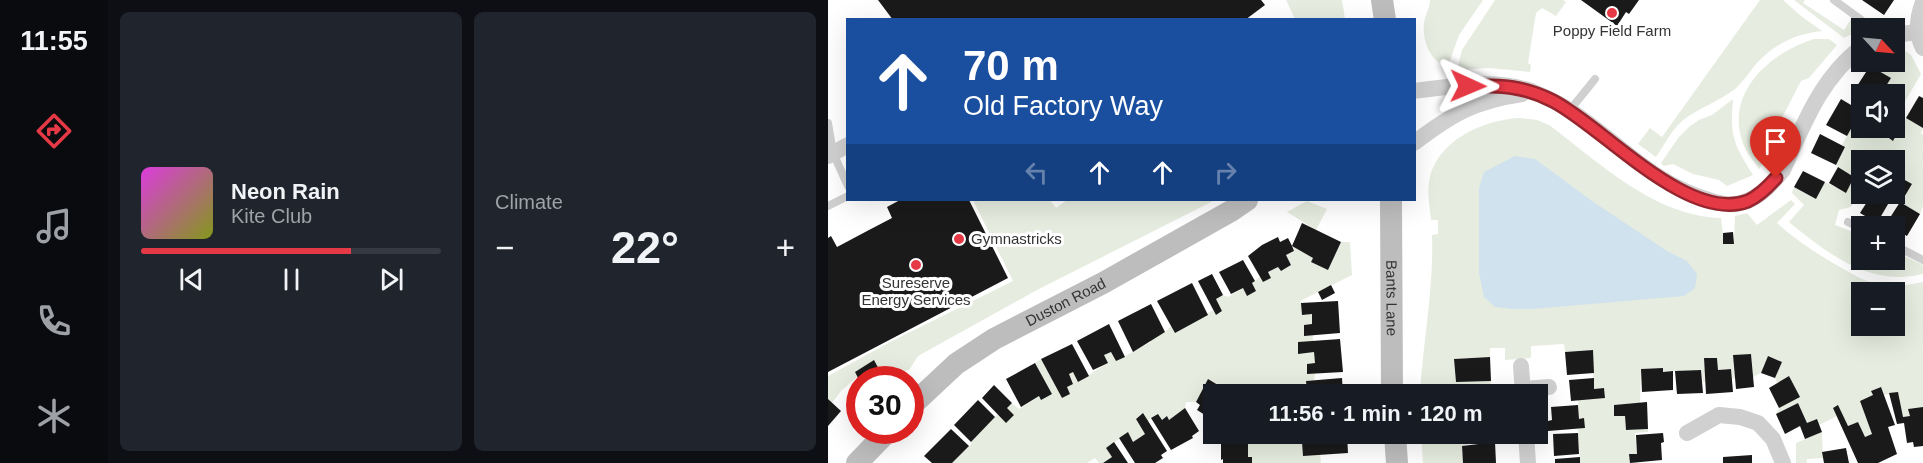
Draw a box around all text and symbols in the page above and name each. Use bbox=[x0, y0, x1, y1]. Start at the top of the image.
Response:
marker: Poppy Field Farm bbox=[1605, 6, 1619, 20]
north arrow bbox=[1851, 18, 1905, 72]
map controls bbox=[1851, 18, 1905, 336]
place label: Poppy Field Farm bbox=[1553, 22, 1671, 39]
text: 11:55 bbox=[20, 26, 88, 56]
icon: ahead bbox=[864, 42, 942, 120]
text: 70 m bbox=[963, 42, 1059, 89]
position arrow bbox=[1436, 54, 1500, 118]
button: sound bbox=[1851, 84, 1905, 138]
text: Old Factory Way bbox=[963, 91, 1163, 121]
icon: directions bbox=[33, 110, 75, 152]
pin bbox=[1750, 116, 1801, 178]
icon: arrive bbox=[1759, 125, 1792, 158]
button: layers bbox=[1851, 150, 1905, 204]
icon: left bbox=[1020, 156, 1053, 189]
icon: ahead bbox=[1083, 156, 1116, 189]
icon: ahead bbox=[1146, 156, 1179, 189]
icon: right bbox=[1209, 156, 1242, 189]
text: Neon Rain bbox=[231, 179, 340, 204]
text: Climate bbox=[495, 191, 563, 213]
icon: music bbox=[33, 205, 75, 247]
text: Kite Club bbox=[231, 205, 312, 227]
button: + bbox=[1851, 216, 1905, 270]
text: 22° bbox=[611, 222, 679, 273]
text: − bbox=[495, 229, 514, 266]
text: + bbox=[776, 229, 795, 266]
place label: Gymnastricks bbox=[971, 230, 1062, 247]
marker: Gymnastricks bbox=[952, 232, 966, 246]
marker: Sureserve Energy Services bbox=[909, 258, 923, 272]
street label: Bants Lane bbox=[1383, 260, 1401, 336]
icon: previous bbox=[175, 263, 208, 296]
icon: pause bbox=[275, 263, 308, 296]
icon: next bbox=[375, 263, 408, 296]
place label: Sureserve Energy Services bbox=[861, 274, 971, 308]
street label: Duston Road bbox=[1023, 274, 1108, 329]
button: − bbox=[1851, 282, 1905, 336]
icon: phone bbox=[33, 300, 75, 342]
speed limit sign: 30 bbox=[846, 366, 924, 444]
icon: climate bbox=[33, 395, 75, 437]
text: 11:56 · 1 min · 120 m bbox=[1269, 401, 1483, 426]

